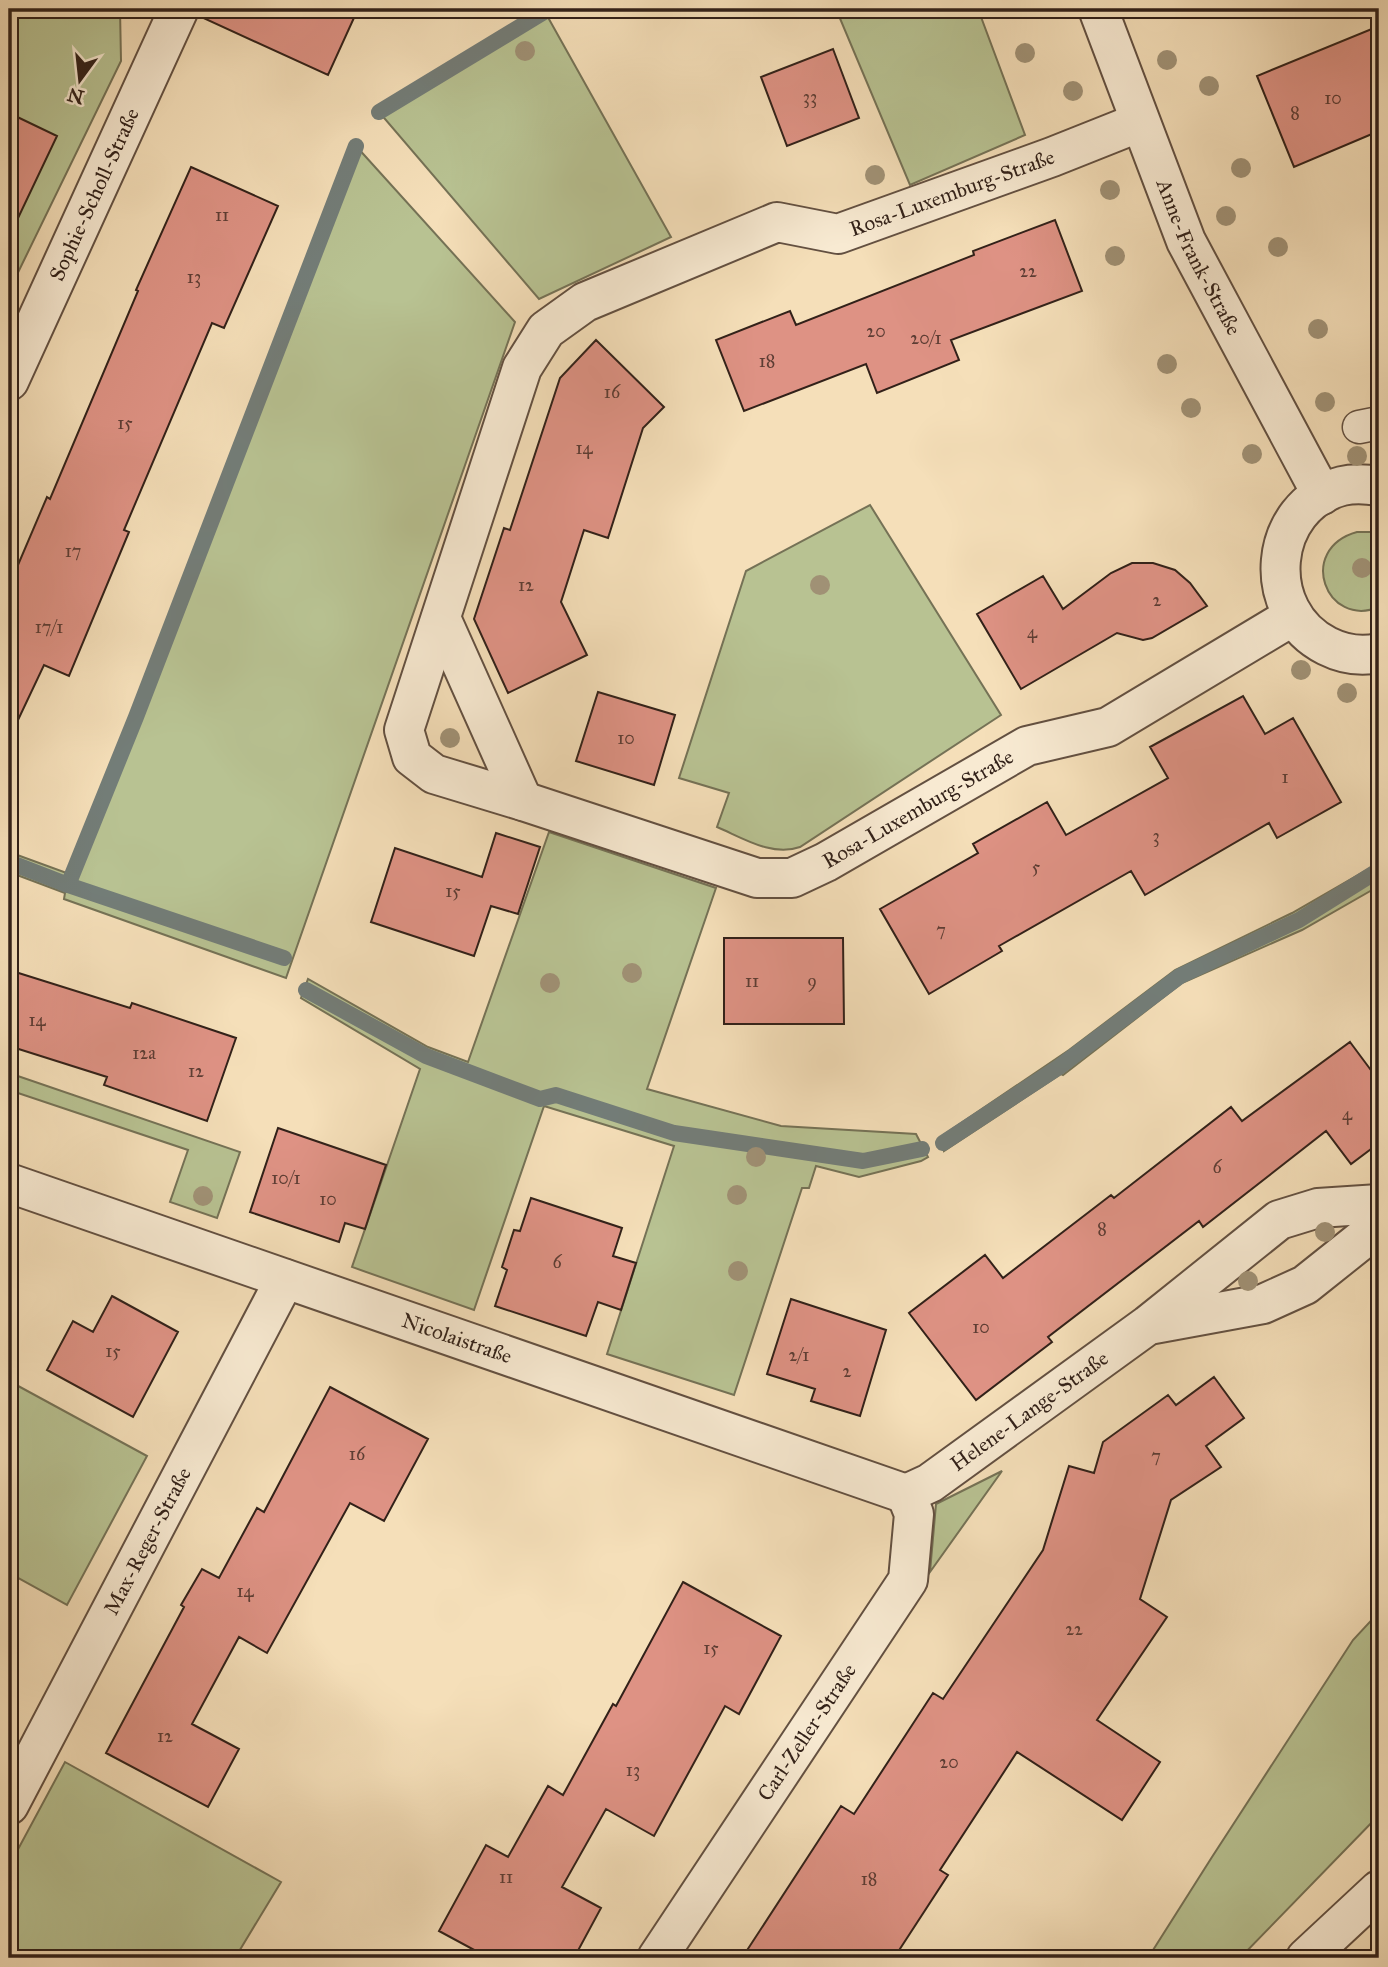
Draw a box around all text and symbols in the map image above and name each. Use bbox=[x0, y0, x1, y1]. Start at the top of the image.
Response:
north arrow bbox=[46, 46, 116, 116]
text: N bbox=[65, 83, 86, 109]
house number: 33 bbox=[803, 86, 817, 108]
house number: 10 bbox=[1324, 87, 1342, 109]
house number: 8 bbox=[1290, 102, 1300, 124]
street label: Sophie-Scholl-Straße bbox=[43, 104, 145, 285]
street label: Rosa-Luxemburg-Straße bbox=[846, 144, 1058, 242]
street label: Anne-Frank-Straße bbox=[1150, 175, 1247, 340]
house number: 11 bbox=[215, 204, 229, 226]
house number: 22 bbox=[1019, 260, 1037, 282]
house number: 13 bbox=[187, 266, 201, 288]
house number: 20 bbox=[866, 320, 886, 342]
house number: 20/1 bbox=[910, 327, 942, 349]
house number: 18 bbox=[759, 350, 775, 372]
house number: 16 bbox=[604, 381, 621, 403]
house number: 15 bbox=[117, 412, 133, 434]
house number: 14 bbox=[575, 437, 594, 459]
house number: 17 bbox=[65, 540, 81, 562]
house number: 12 bbox=[518, 574, 534, 596]
house number: 2 bbox=[1153, 589, 1162, 611]
house number: 17/1 bbox=[35, 616, 63, 638]
house number: 4 bbox=[1027, 621, 1038, 643]
house number: 10 bbox=[617, 727, 635, 749]
street label: Rosa-Luxemburg-Straße bbox=[818, 744, 1018, 874]
house number: 1 bbox=[1281, 766, 1289, 788]
house number: 3 bbox=[1152, 825, 1160, 847]
house number: 5 bbox=[1032, 856, 1041, 878]
house number: 15 bbox=[445, 880, 461, 902]
house number: 7 bbox=[936, 919, 946, 941]
house number: 11 bbox=[745, 970, 759, 992]
house number: 9 bbox=[807, 970, 817, 992]
house number: 14 bbox=[28, 1009, 47, 1031]
house number: 12a bbox=[132, 1042, 156, 1064]
house number: 12 bbox=[188, 1060, 204, 1082]
house number: 4 bbox=[1342, 1103, 1353, 1125]
house number: 6 bbox=[1212, 1156, 1222, 1178]
house number: 10/1 bbox=[271, 1167, 301, 1189]
house number: 10 bbox=[319, 1188, 337, 1210]
house number: 8 bbox=[1097, 1218, 1107, 1240]
house number: 6 bbox=[552, 1251, 562, 1273]
street label: Nicolaistraße bbox=[398, 1307, 516, 1369]
house number: 10 bbox=[972, 1316, 990, 1338]
house number: 15 bbox=[105, 1340, 121, 1362]
house number: 2/1 bbox=[789, 1344, 809, 1366]
street label: Helene-Lange-Straße bbox=[945, 1345, 1113, 1477]
house number: 2 bbox=[843, 1360, 852, 1382]
house number: 16 bbox=[349, 1443, 366, 1465]
house number: 7 bbox=[1151, 1445, 1161, 1467]
street label: Max-Reger-Straße bbox=[98, 1463, 197, 1619]
house number: 14 bbox=[236, 1580, 255, 1602]
house number: 22 bbox=[1065, 1618, 1083, 1640]
house number: 15 bbox=[703, 1637, 719, 1659]
street label: Carl-Zeller-Straße bbox=[752, 1658, 862, 1806]
house number: 12 bbox=[157, 1725, 173, 1747]
house number: 20 bbox=[939, 1751, 959, 1773]
house number: 13 bbox=[626, 1759, 640, 1781]
house number: 11 bbox=[499, 1866, 513, 1888]
house number: 18 bbox=[861, 1868, 877, 1890]

